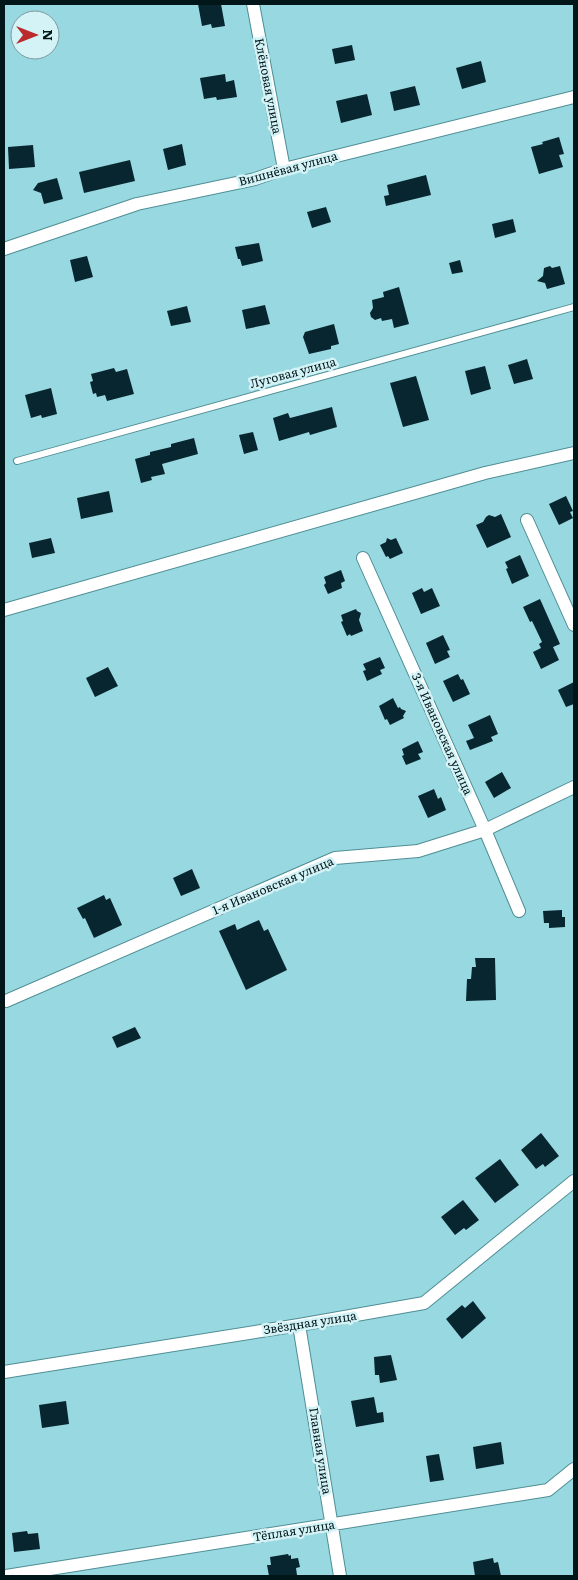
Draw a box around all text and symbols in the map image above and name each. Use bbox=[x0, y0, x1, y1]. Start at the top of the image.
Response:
north arrow bbox=[10, 10, 60, 60]
text: N bbox=[39, 29, 59, 41]
street label: Клёновая улица bbox=[251, 36, 287, 136]
street label: Вишнёвая улица bbox=[236, 146, 340, 190]
street label: Луговая улица bbox=[248, 352, 338, 392]
street label: 3-я Ивановская улица bbox=[408, 670, 478, 798]
street label: 1-я Ивановская улица bbox=[209, 851, 336, 919]
street label: Звёздная улица bbox=[262, 1306, 358, 1338]
street label: Главная улица bbox=[305, 1406, 337, 1496]
street label: Тёплая улица bbox=[252, 1515, 337, 1545]

